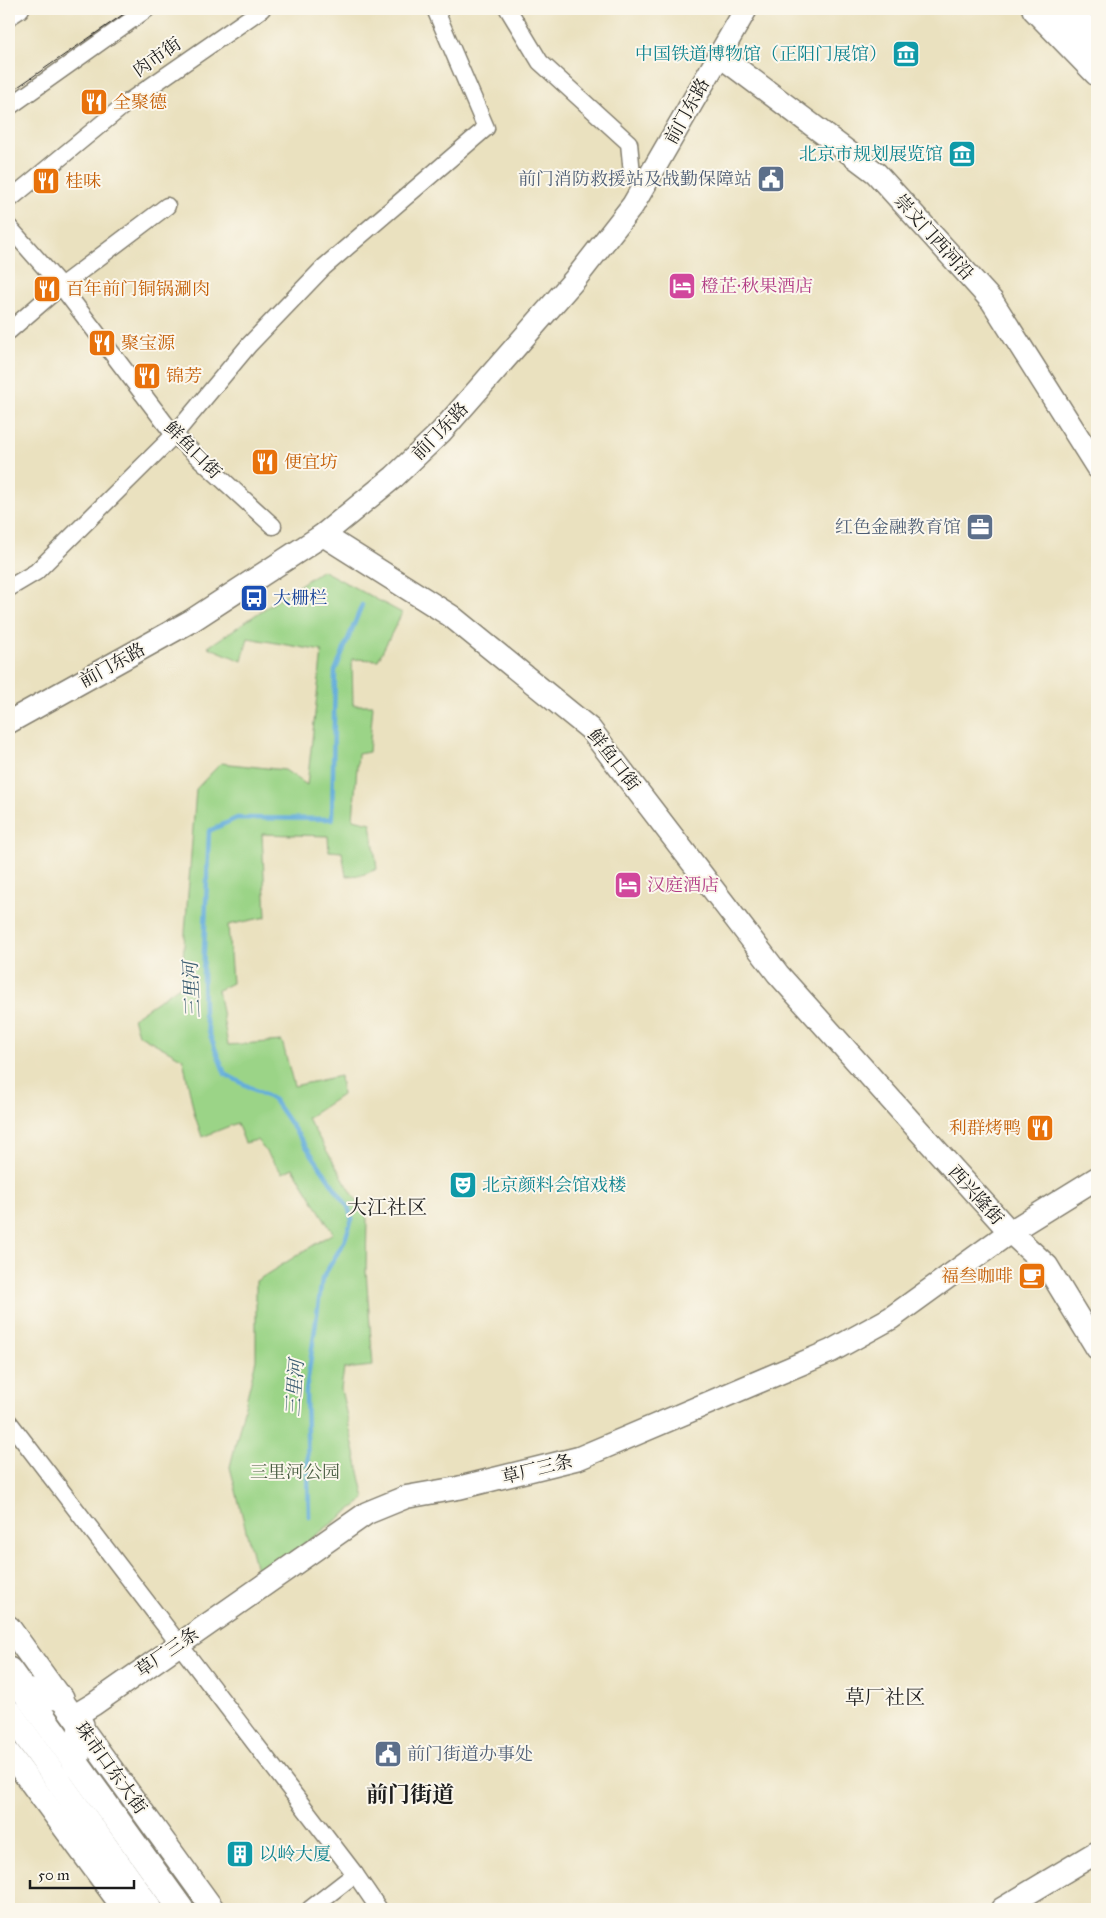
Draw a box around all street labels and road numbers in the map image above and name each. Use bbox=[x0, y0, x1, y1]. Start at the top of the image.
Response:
street label: 肉市街 bbox=[129, 33, 185, 81]
street label: 前门东路 bbox=[660, 74, 714, 148]
street label: 崇文门西河沿 bbox=[890, 190, 978, 284]
street label: 前门东路 bbox=[407, 397, 473, 465]
street label: 鲜鱼口街 bbox=[160, 417, 226, 483]
street label: 前门东路 bbox=[75, 638, 149, 692]
street label: 鲜鱼口街 bbox=[583, 725, 645, 795]
street label: 西兴隆街 bbox=[944, 1161, 1008, 1229]
street label: 草厂三条 bbox=[499, 1450, 575, 1488]
street label: 草厂三条 bbox=[131, 1622, 203, 1682]
street label: 珠市口东大街 bbox=[70, 1718, 152, 1818]

